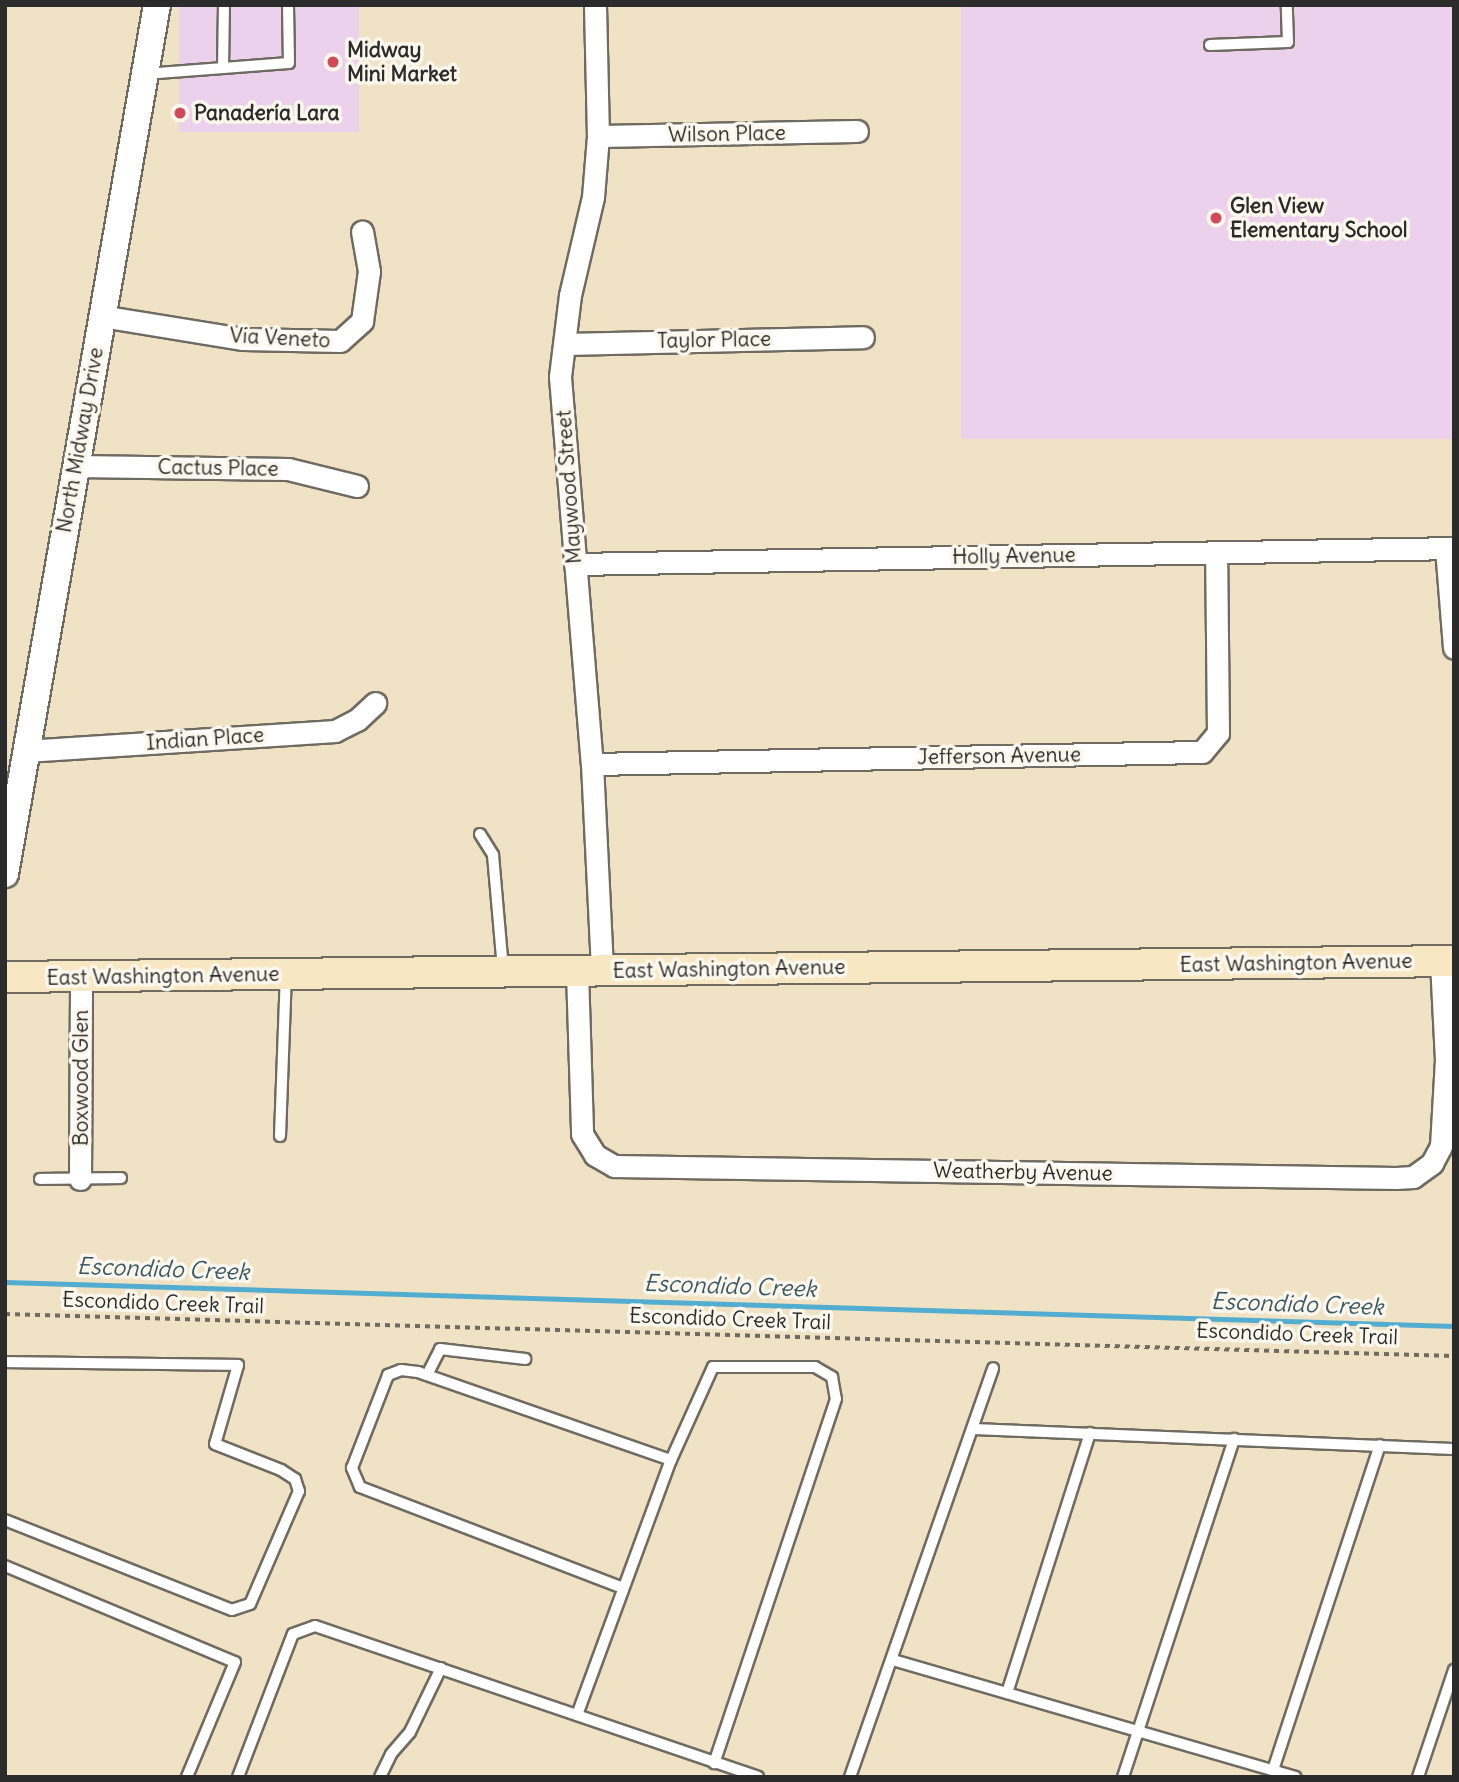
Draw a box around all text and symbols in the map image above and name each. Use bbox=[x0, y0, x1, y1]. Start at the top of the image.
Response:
place label: Midway Mini Market bbox=[347, 37, 457, 87]
marker: Midway Mini Market bbox=[325, 54, 341, 70]
place label: Panadería Lara bbox=[194, 100, 340, 126]
marker: Panadería Lara bbox=[172, 105, 188, 121]
street label: Wilson Place bbox=[668, 120, 786, 148]
place label: Glen View Elementary School bbox=[1230, 193, 1407, 243]
marker: Glen View Elementary School bbox=[1208, 210, 1224, 226]
street label: Via Veneto bbox=[229, 323, 331, 353]
street label: Taylor Place bbox=[657, 326, 771, 354]
street label: North Midway Drive bbox=[51, 345, 109, 535]
street label: Maywood Street bbox=[551, 409, 587, 565]
street label: Cactus Place bbox=[157, 454, 279, 482]
street label: Holly Avenue bbox=[952, 542, 1076, 570]
street label: Indian Place bbox=[145, 722, 265, 756]
street label: Jefferson Avenue bbox=[917, 742, 1081, 770]
street label: East Washington Avenue bbox=[1179, 948, 1413, 978]
street label: East Washington Avenue bbox=[612, 954, 846, 984]
street label: East Washington Avenue bbox=[46, 961, 280, 991]
street label: Boxwood Glen bbox=[68, 1010, 94, 1146]
street label: Weatherby Avenue bbox=[933, 1158, 1113, 1186]
water label: Escondido Creek bbox=[76, 1252, 250, 1286]
water label: Escondido Creek bbox=[643, 1269, 817, 1303]
street label: Escondido Creek Trail bbox=[62, 1287, 264, 1319]
water label: Escondido Creek bbox=[1210, 1287, 1384, 1321]
street label: Escondido Creek Trail bbox=[629, 1303, 831, 1335]
street label: Escondido Creek Trail bbox=[1196, 1318, 1398, 1350]

